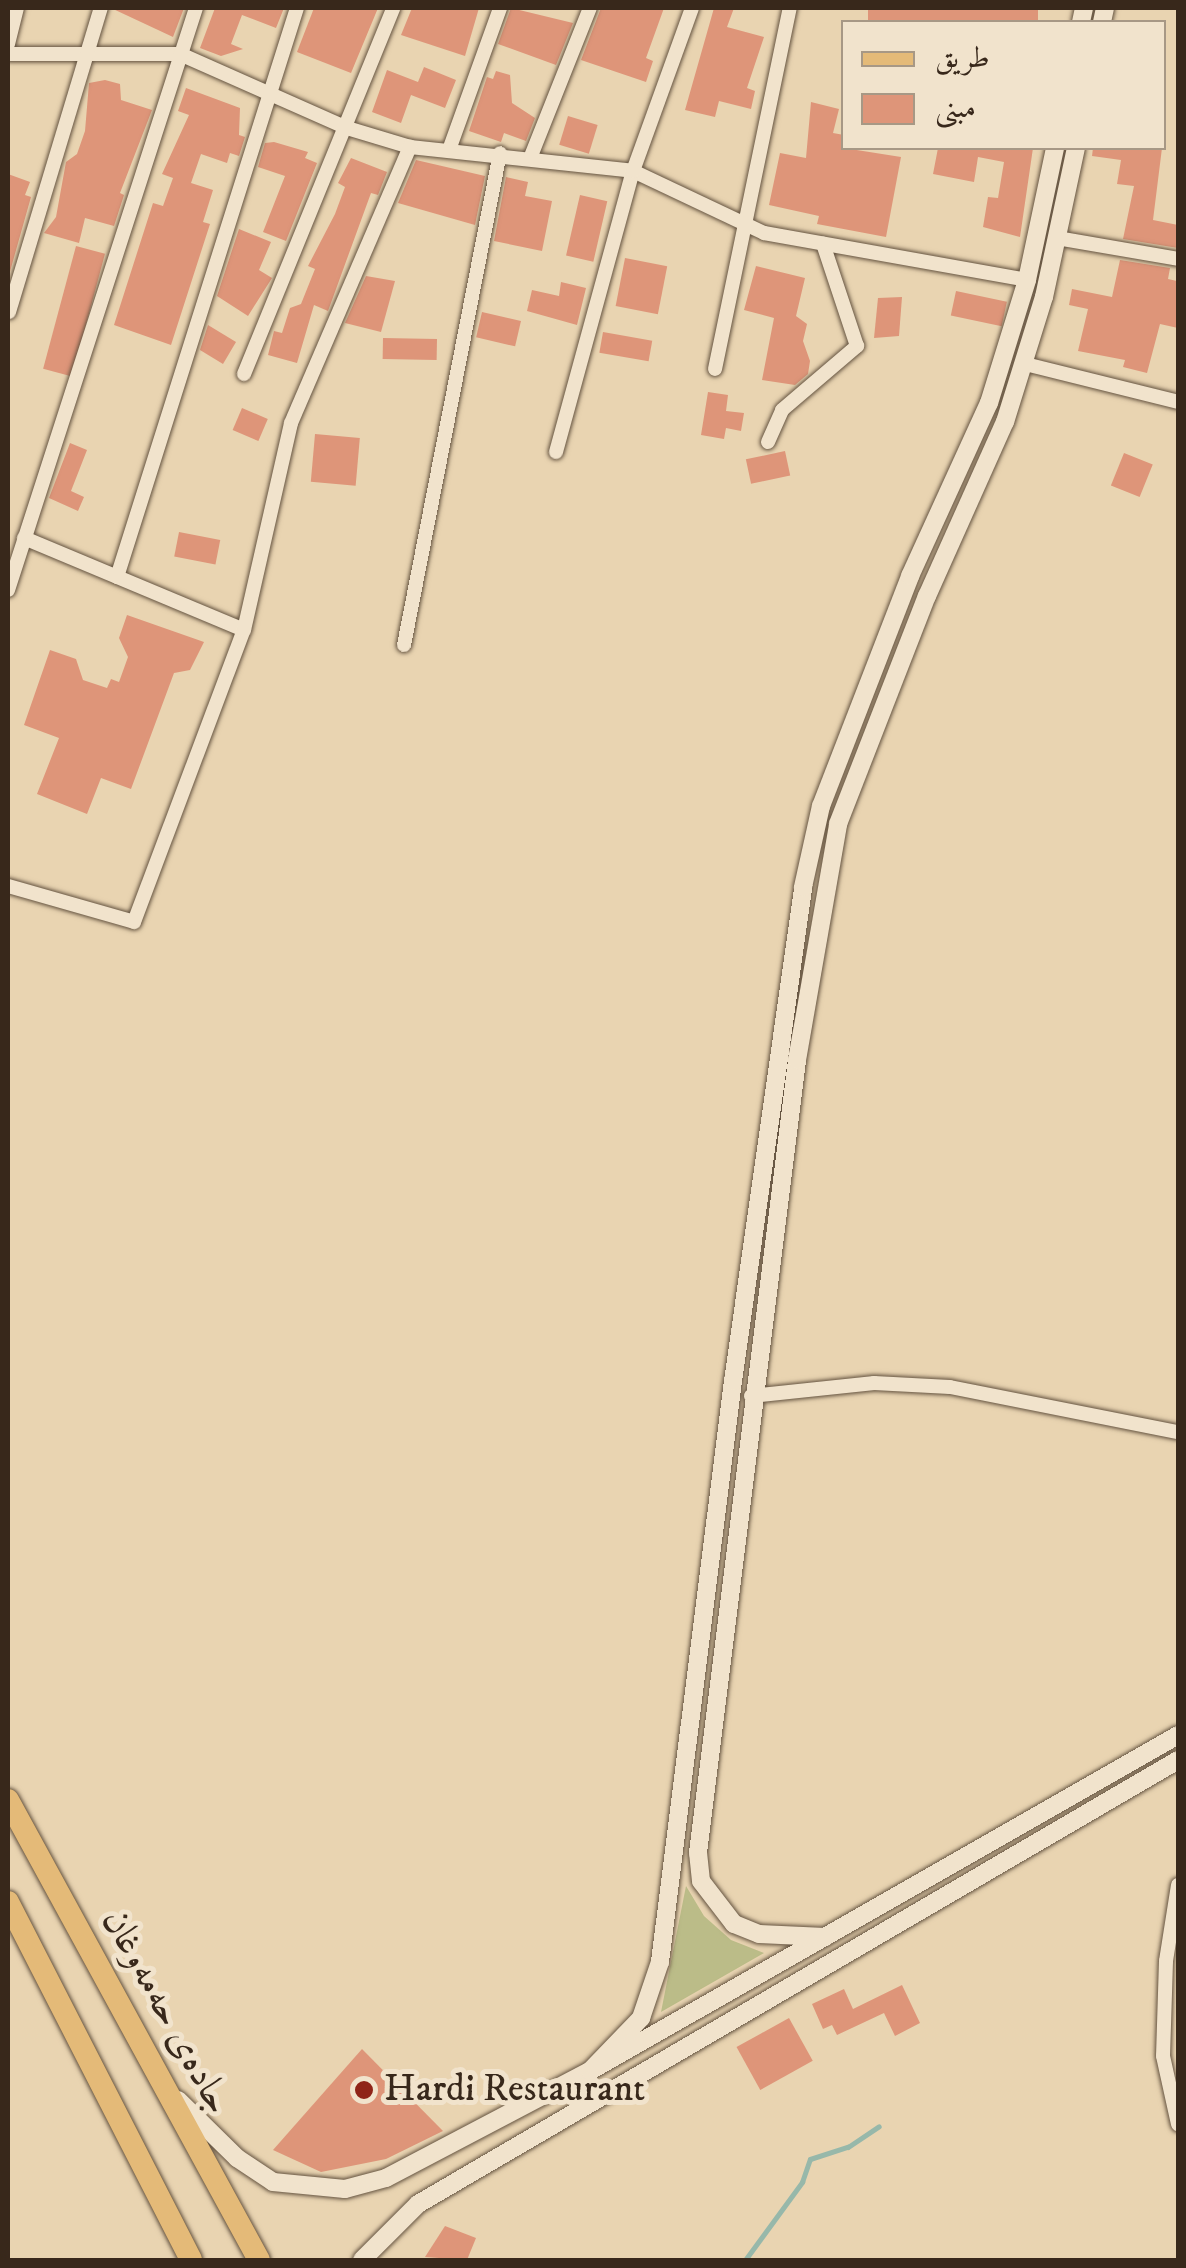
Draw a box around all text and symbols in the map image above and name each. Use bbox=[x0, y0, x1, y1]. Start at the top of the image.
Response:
legend bbox=[841, 20, 1166, 150]
text: طريق bbox=[935, 40, 990, 77]
text: مبنى bbox=[935, 90, 976, 127]
street label: جادەی حەمەوغان bbox=[91, 1902, 241, 2122]
place label: Hardi Restaurant bbox=[384, 2067, 645, 2113]
marker: Hardi Restaurant bbox=[353, 2079, 375, 2101]

